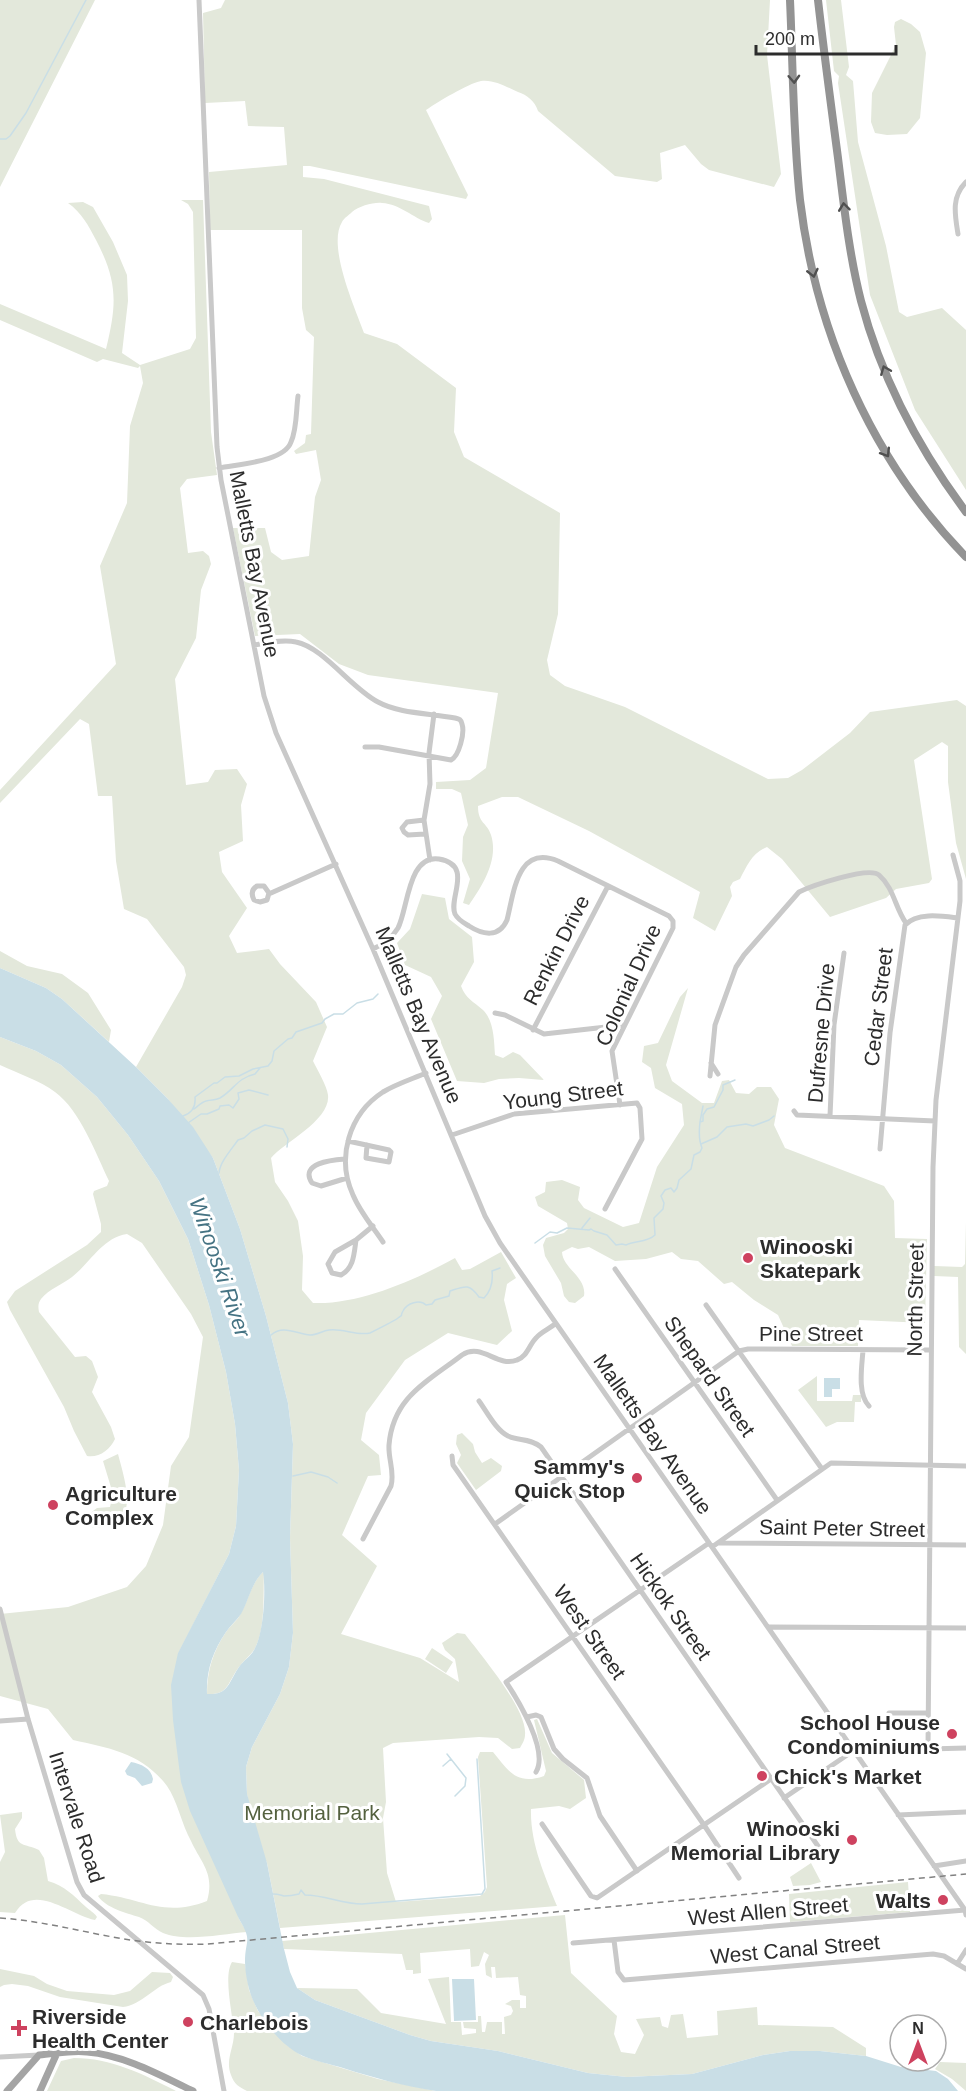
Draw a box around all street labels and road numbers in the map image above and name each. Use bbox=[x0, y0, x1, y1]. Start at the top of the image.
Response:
street label: Malletts Bay Avenue bbox=[226, 469, 284, 659]
street label: Renkin Drive bbox=[518, 891, 594, 1009]
street label: Colonial Drive bbox=[591, 921, 665, 1049]
street label: Malletts Bay Avenue bbox=[371, 923, 467, 1107]
street label: Cedar Street bbox=[859, 946, 897, 1067]
street label: Dufresne Drive bbox=[803, 962, 839, 1104]
street label: Young Street bbox=[502, 1076, 624, 1114]
street label: North Street bbox=[903, 1243, 927, 1357]
street label: Shepard Street bbox=[660, 1312, 760, 1441]
street label: Pine Street bbox=[759, 1322, 863, 1345]
street label: Malletts Bay Avenue bbox=[589, 1350, 717, 1518]
street label: Saint Peter Street bbox=[759, 1515, 925, 1541]
street label: Hickok Street bbox=[626, 1548, 716, 1664]
street label: West Street bbox=[549, 1581, 631, 1684]
street label: Intervale Road bbox=[45, 1748, 109, 1886]
street label: West Allen Street bbox=[687, 1893, 849, 1929]
street label: West Canal Street bbox=[709, 1930, 881, 1968]

